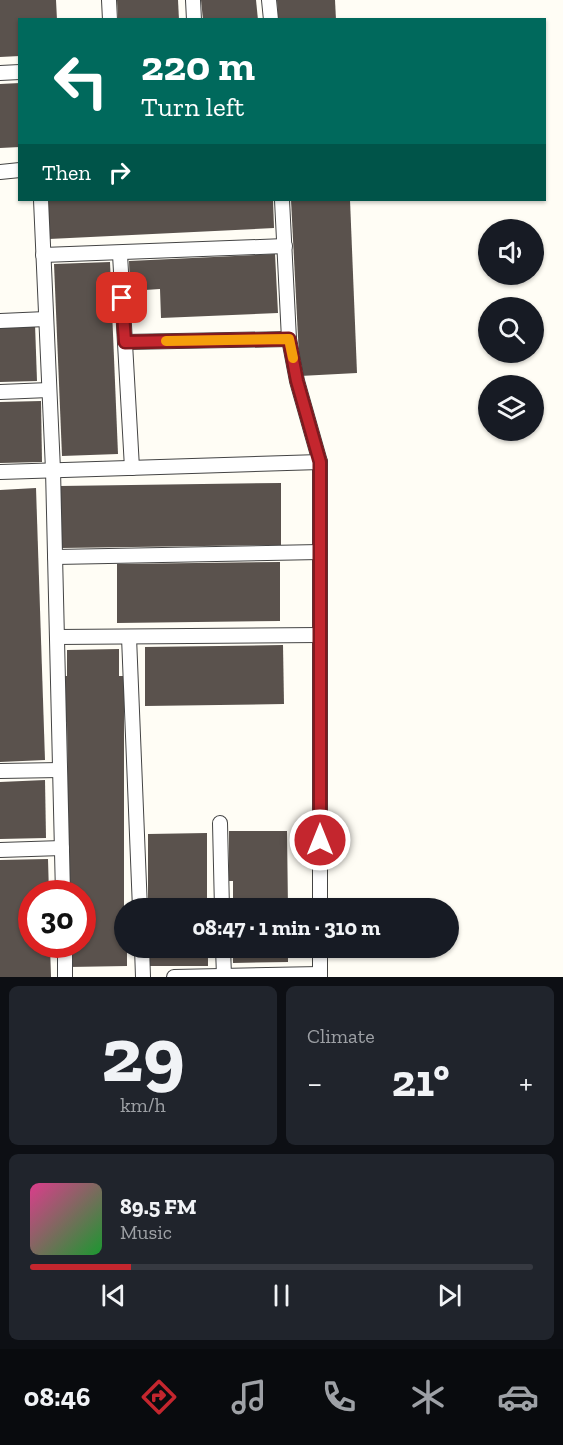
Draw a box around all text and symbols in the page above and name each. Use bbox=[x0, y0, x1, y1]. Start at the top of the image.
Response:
text: 220 m bbox=[141, 40, 255, 91]
icon: left bbox=[42, 42, 120, 120]
text: Turn left bbox=[141, 91, 244, 123]
icon: right bbox=[103, 156, 136, 189]
text: Then bbox=[42, 159, 91, 186]
map controls bbox=[478, 219, 544, 441]
button: sound bbox=[478, 219, 544, 285]
pin bbox=[96, 272, 147, 323]
icon: arrive bbox=[105, 281, 138, 314]
button: search bbox=[478, 297, 544, 363]
button: layers bbox=[478, 375, 544, 441]
position arrow bbox=[288, 808, 352, 872]
speed limit sign: 30 bbox=[18, 880, 96, 958]
text: 08:47 · 1 min · 310 m bbox=[192, 914, 381, 941]
text: 29 bbox=[101, 1007, 185, 1101]
text: Climate bbox=[307, 1024, 375, 1048]
text: 21° bbox=[392, 1054, 450, 1108]
text: − bbox=[307, 1063, 322, 1102]
text: + bbox=[519, 1063, 533, 1102]
text: km/h bbox=[120, 1093, 166, 1117]
text: 89.5 FM bbox=[120, 1193, 197, 1220]
text: Music bbox=[120, 1220, 172, 1244]
icon: previous bbox=[97, 1279, 130, 1312]
icon: pause bbox=[265, 1279, 298, 1312]
icon: next bbox=[433, 1279, 466, 1312]
icon: directions bbox=[138, 1376, 180, 1418]
icon: music bbox=[228, 1376, 270, 1418]
icon: phone bbox=[318, 1376, 360, 1418]
icon: climate bbox=[407, 1376, 449, 1418]
icon: car bbox=[497, 1376, 539, 1418]
text: 08:46 bbox=[24, 1381, 91, 1413]

